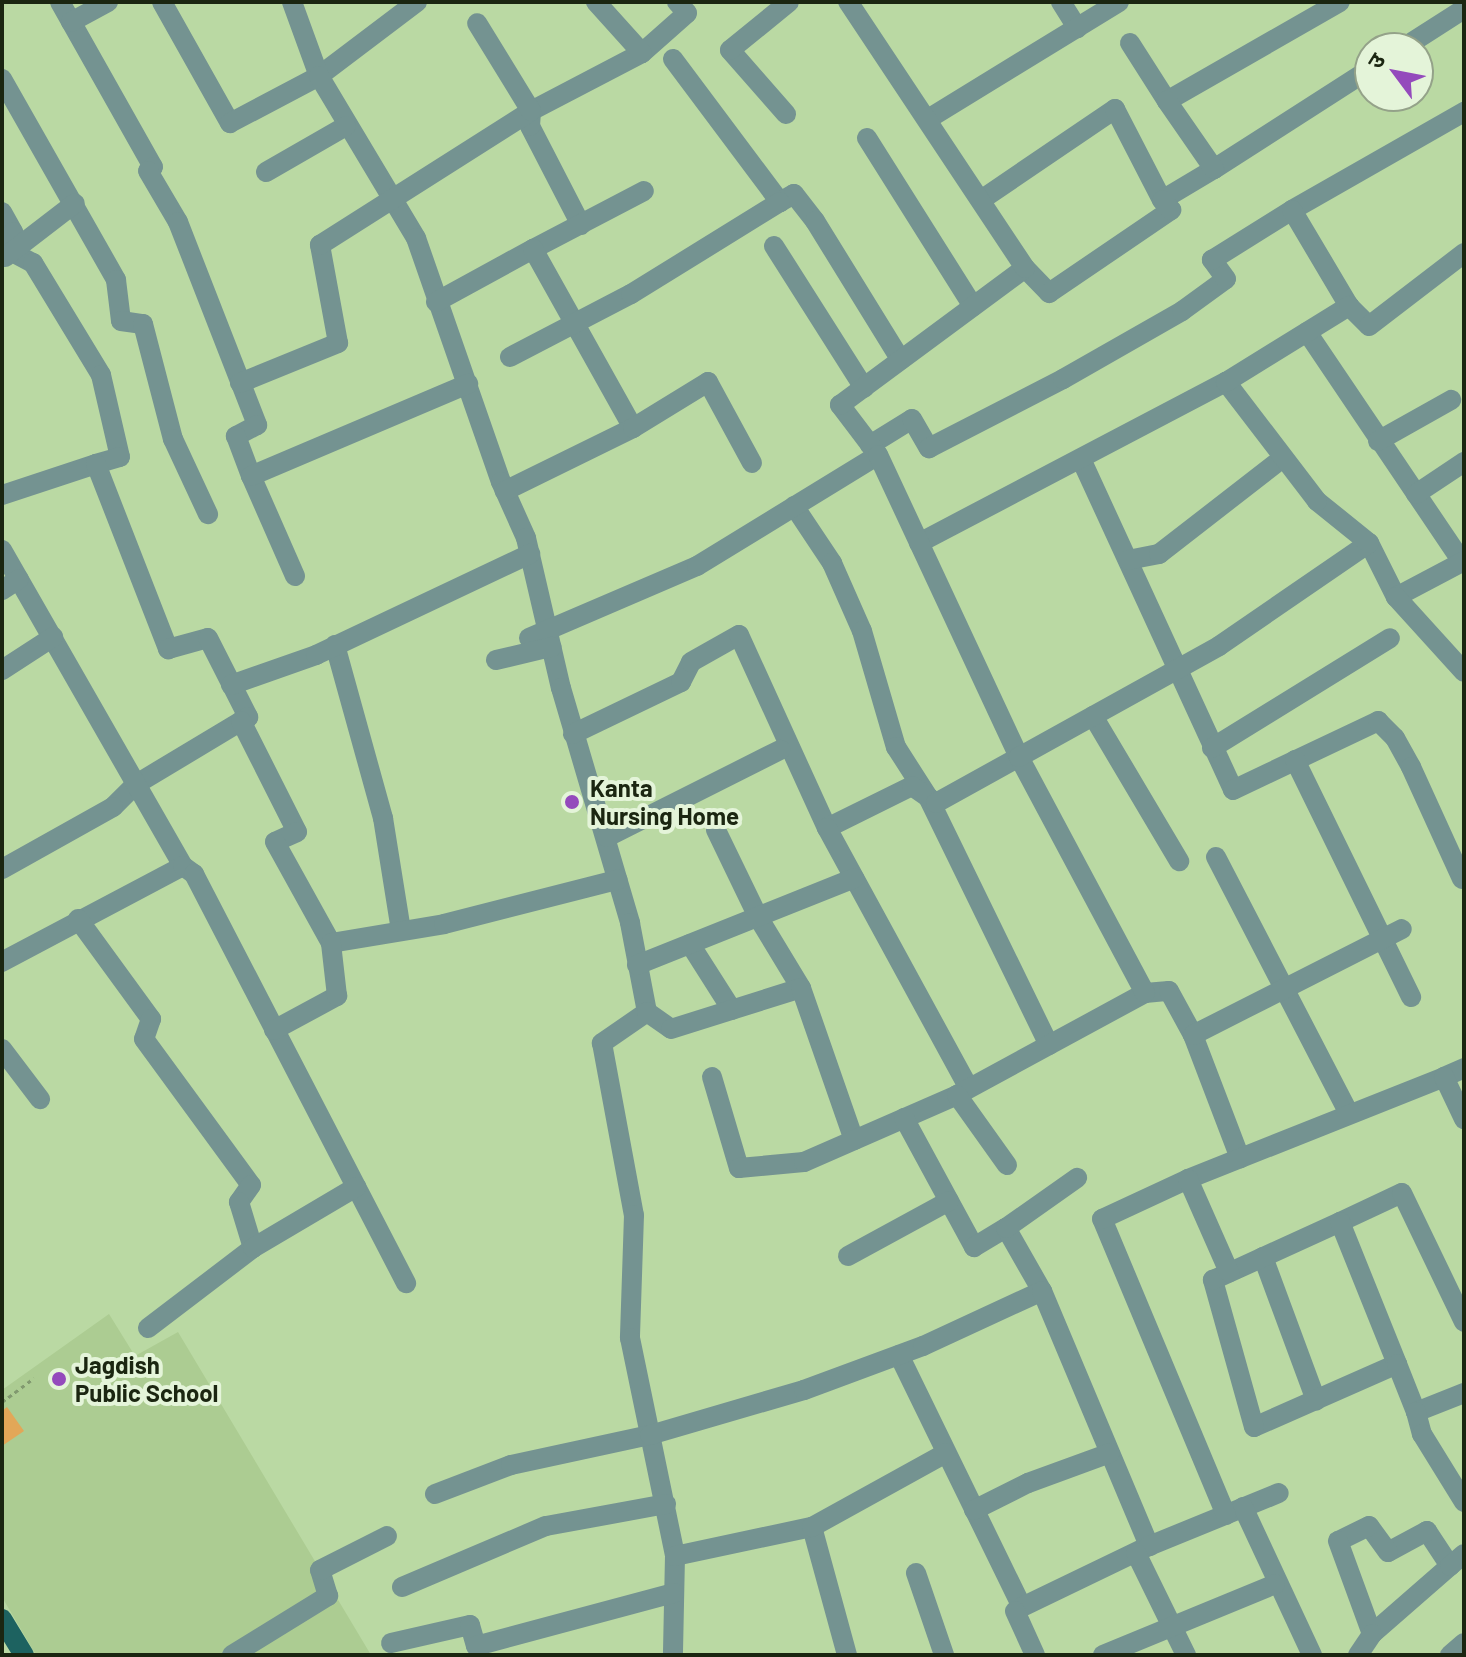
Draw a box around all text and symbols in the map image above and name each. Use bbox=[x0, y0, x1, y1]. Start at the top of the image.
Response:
north arrow bbox=[1354, 32, 1434, 112]
text: उ bbox=[1361, 48, 1390, 73]
place label: Kanta Nursing Home bbox=[590, 774, 739, 830]
marker: Kanta Nursing Home bbox=[561, 791, 583, 813]
place label: Jagdish Public School bbox=[75, 1351, 218, 1407]
marker: Jagdish Public School bbox=[50, 1370, 68, 1388]

